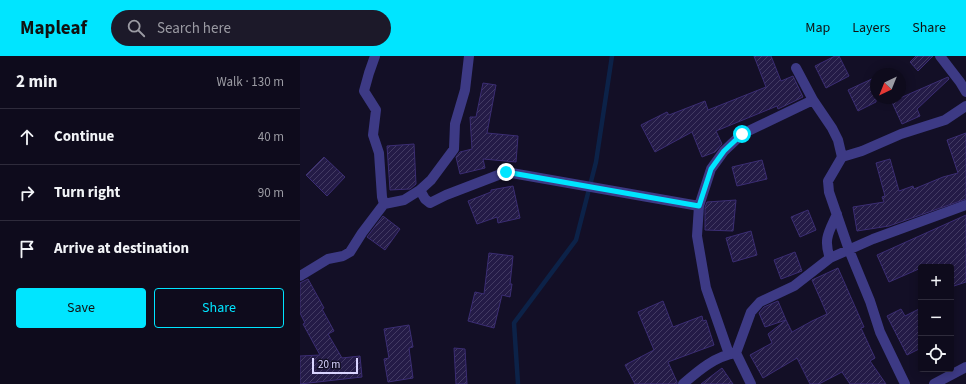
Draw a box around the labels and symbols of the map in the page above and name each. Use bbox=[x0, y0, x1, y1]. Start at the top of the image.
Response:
north arrow bbox=[870, 68, 906, 104]
route start bbox=[733, 125, 751, 143]
route end bbox=[497, 163, 515, 181]
scale bar bbox=[312, 356, 358, 375]

